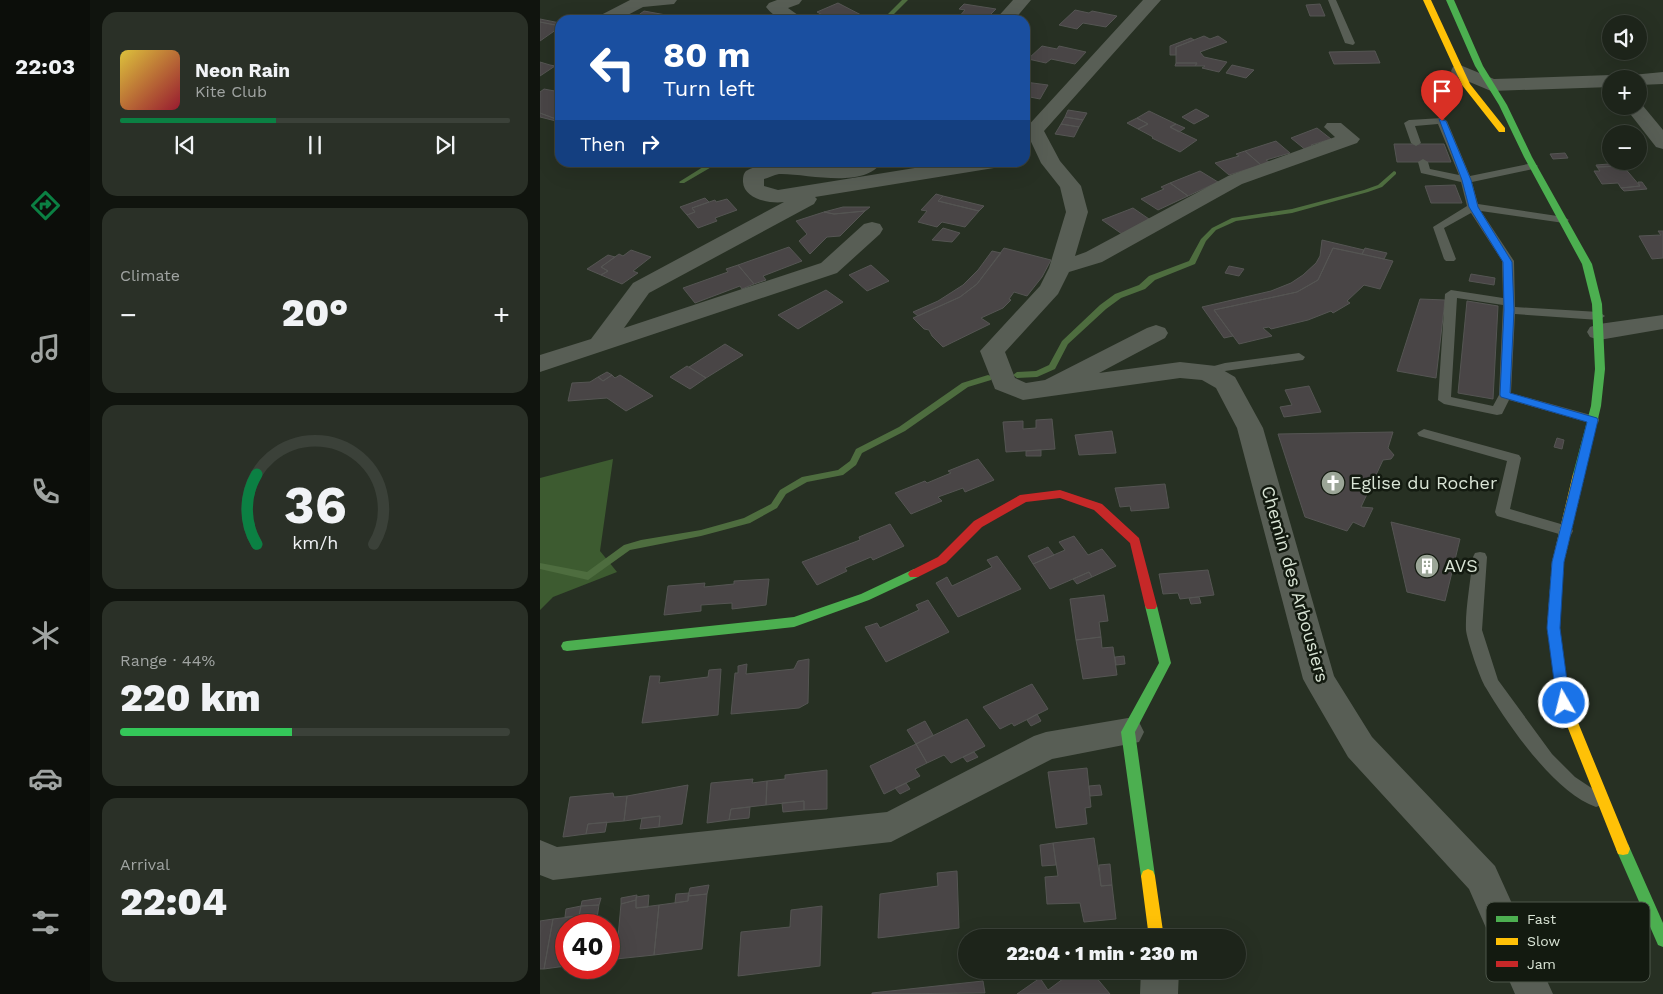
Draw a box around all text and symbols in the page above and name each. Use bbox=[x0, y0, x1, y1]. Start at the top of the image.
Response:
map controls bbox=[1602, 15, 1647, 170]
button: sound bbox=[1602, 15, 1647, 60]
text: 80 m bbox=[663, 34, 750, 76]
icon: left bbox=[580, 35, 645, 100]
text: 22:03 bbox=[15, 54, 75, 79]
text: Neon Rain bbox=[195, 59, 290, 82]
pin bbox=[1421, 70, 1463, 121]
button: + bbox=[1602, 70, 1647, 115]
text: Turn left bbox=[663, 76, 755, 101]
icon: arrive bbox=[1428, 77, 1456, 105]
text: Kite Club bbox=[195, 82, 267, 101]
button: − bbox=[1602, 125, 1647, 170]
icon: right bbox=[636, 130, 664, 158]
icon: previous bbox=[171, 131, 199, 159]
icon: pause bbox=[301, 131, 329, 159]
icon: next bbox=[431, 131, 459, 159]
text: Then bbox=[580, 133, 626, 156]
icon: directions bbox=[28, 188, 63, 223]
text: Climate bbox=[120, 266, 180, 285]
text: 20° bbox=[282, 291, 348, 335]
text: − bbox=[120, 298, 137, 331]
text: + bbox=[493, 298, 510, 331]
icon: music bbox=[28, 331, 63, 366]
church icon: Eglise du Rocher bbox=[1320, 470, 1346, 496]
place label: Eglise du Rocher bbox=[1350, 472, 1497, 493]
icon: phone bbox=[28, 474, 63, 509]
text: 36 bbox=[284, 475, 346, 536]
street label: Chemin des Arbousiers bbox=[1257, 483, 1334, 684]
text: km/h bbox=[292, 532, 338, 553]
building icon: AVS bbox=[1414, 553, 1440, 579]
place label: AVS bbox=[1444, 555, 1478, 576]
icon: climate bbox=[28, 618, 63, 653]
text: Range · 44% bbox=[120, 651, 215, 670]
text: 220 km bbox=[120, 676, 261, 720]
position arrow bbox=[1537, 676, 1589, 728]
icon: car bbox=[28, 761, 63, 796]
text: Arrival bbox=[120, 855, 170, 874]
text: 22:04 bbox=[120, 880, 227, 924]
legend bbox=[1486, 902, 1650, 982]
icon: filters bbox=[28, 905, 63, 940]
text: Fast bbox=[1527, 911, 1556, 927]
speed limit sign: 40 bbox=[555, 914, 620, 979]
text: Slow bbox=[1527, 933, 1560, 949]
text: 22:04 · 1 min · 230 m bbox=[1006, 942, 1198, 965]
text: Jam bbox=[1527, 956, 1556, 972]

